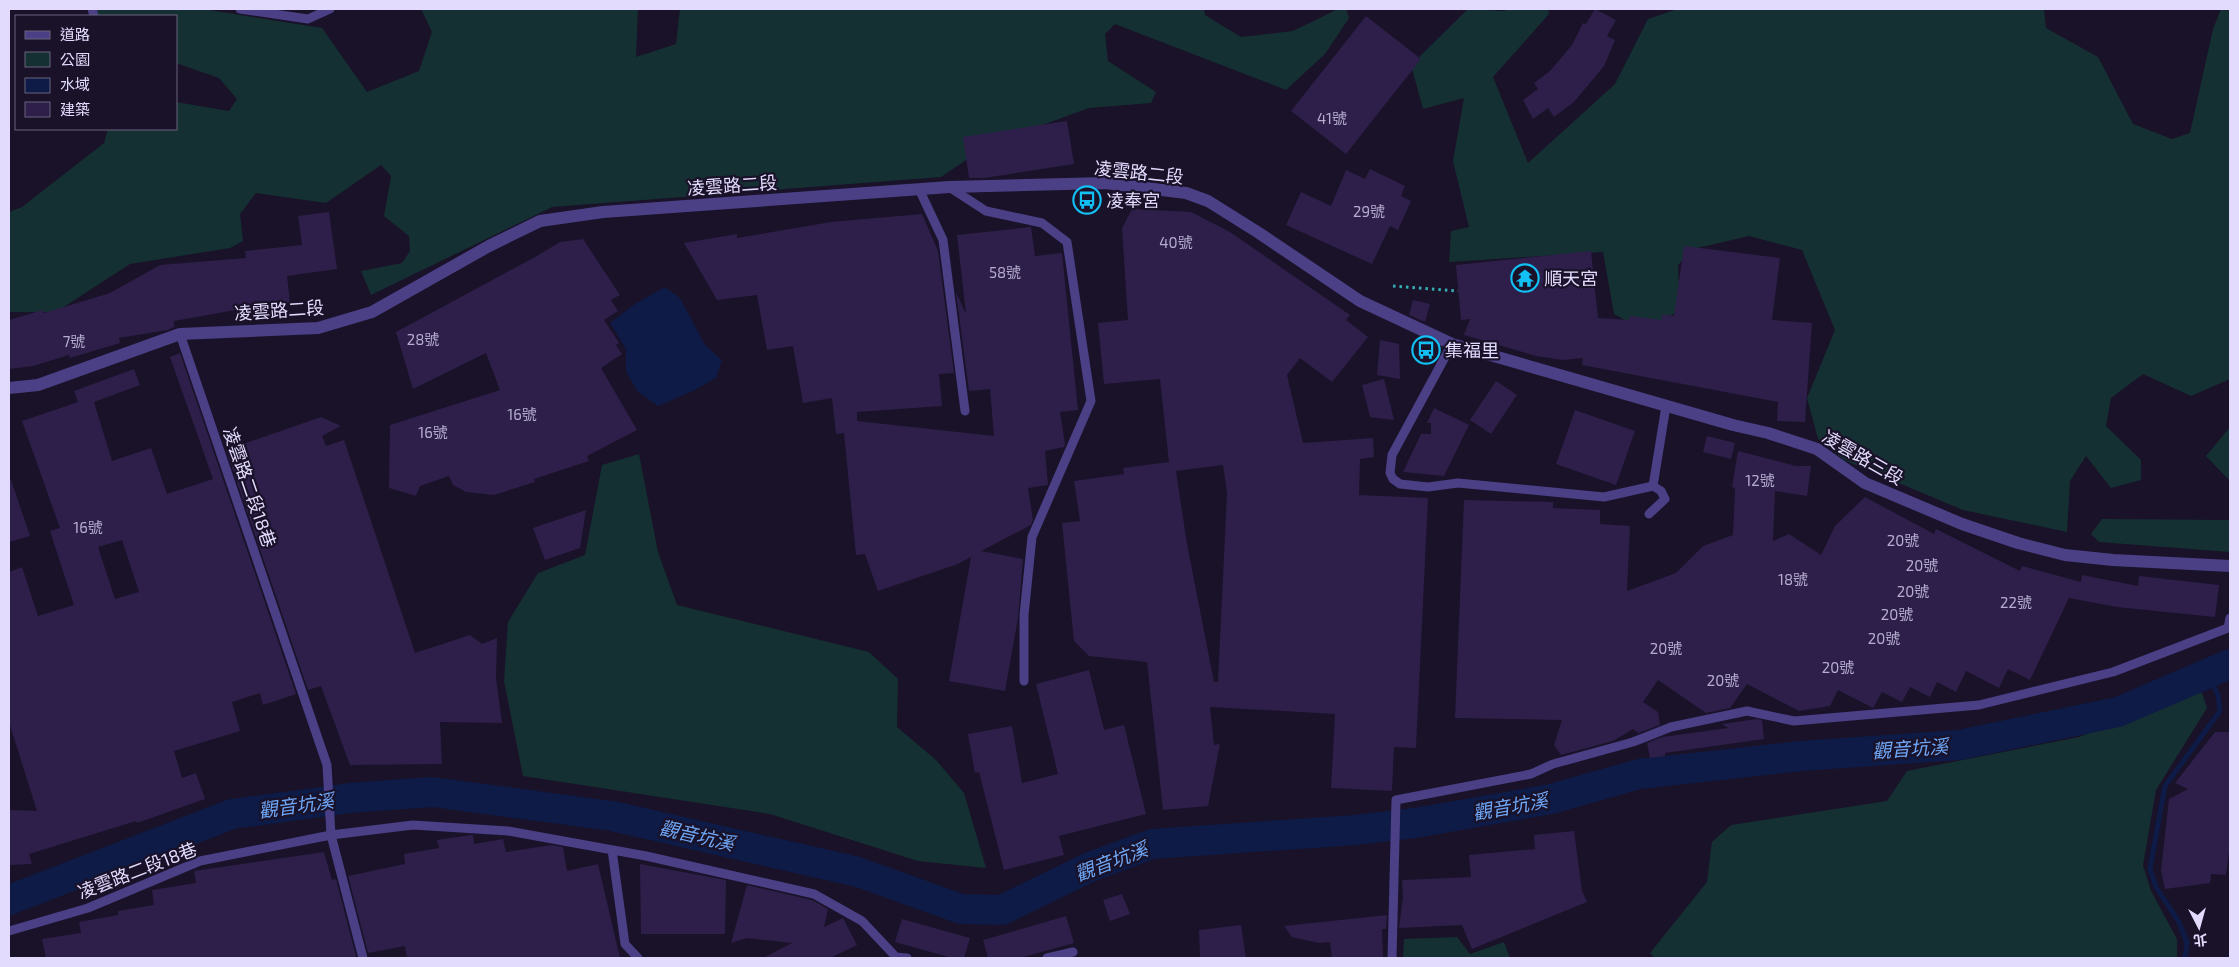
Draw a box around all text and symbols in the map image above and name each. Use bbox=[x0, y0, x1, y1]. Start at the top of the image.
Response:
legend bbox=[15, 15, 178, 130]
text: 道路 bbox=[60, 25, 90, 43]
text: 公園 bbox=[60, 50, 90, 68]
text: 水域 bbox=[60, 75, 90, 93]
text: 建築 bbox=[60, 100, 90, 118]
house number: 41號 bbox=[1317, 109, 1347, 127]
street label: 凌雲路二段 bbox=[1093, 156, 1185, 188]
street label: 凌雲路二段 bbox=[686, 171, 778, 199]
bus stop icon: 凌奉宮 bbox=[1072, 185, 1102, 215]
place label: 凌奉宮 bbox=[1106, 189, 1160, 211]
house number: 29號 bbox=[1353, 202, 1385, 220]
house number: 40號 bbox=[1159, 233, 1193, 251]
house number: 58號 bbox=[989, 263, 1021, 281]
temple icon: 順天宮 bbox=[1510, 263, 1540, 293]
place label: 順天宮 bbox=[1544, 267, 1598, 289]
street label: 凌雲路二段 bbox=[233, 296, 325, 324]
house number: 28號 bbox=[407, 330, 439, 348]
house number: 7號 bbox=[63, 332, 85, 350]
bus stop icon: 集福里 bbox=[1411, 335, 1441, 365]
place label: 集福里 bbox=[1445, 339, 1499, 361]
house number: 16號 bbox=[507, 405, 537, 423]
house number: 16號 bbox=[418, 423, 448, 441]
street label: 凌雲路二段18巷 bbox=[219, 424, 281, 550]
street label: 凌雲路三段 bbox=[1819, 425, 1907, 489]
house number: 12號 bbox=[1745, 471, 1775, 489]
house number: 16號 bbox=[73, 518, 103, 536]
house number: 20號 bbox=[1887, 531, 1919, 549]
house number: 20號 bbox=[1906, 556, 1938, 574]
house number: 18號 bbox=[1778, 570, 1808, 588]
house number: 20號 bbox=[1897, 582, 1929, 600]
house number: 22號 bbox=[2000, 593, 2032, 611]
house number: 20號 bbox=[1881, 605, 1913, 623]
house number: 20號 bbox=[1868, 629, 1900, 647]
house number: 20號 bbox=[1650, 639, 1682, 657]
house number: 20號 bbox=[1822, 658, 1854, 676]
house number: 20號 bbox=[1707, 671, 1739, 689]
water label: 觀音坑溪 bbox=[1871, 734, 1952, 762]
water label: 觀音坑溪 bbox=[257, 788, 338, 822]
water label: 觀音坑溪 bbox=[1471, 788, 1552, 824]
water label: 觀音坑溪 bbox=[657, 815, 740, 855]
water label: 觀音坑溪 bbox=[1071, 836, 1153, 885]
street label: 凌雲路二段18巷 bbox=[74, 837, 200, 903]
north arrow bbox=[2174, 902, 2224, 952]
text: 北 bbox=[2193, 931, 2208, 950]

